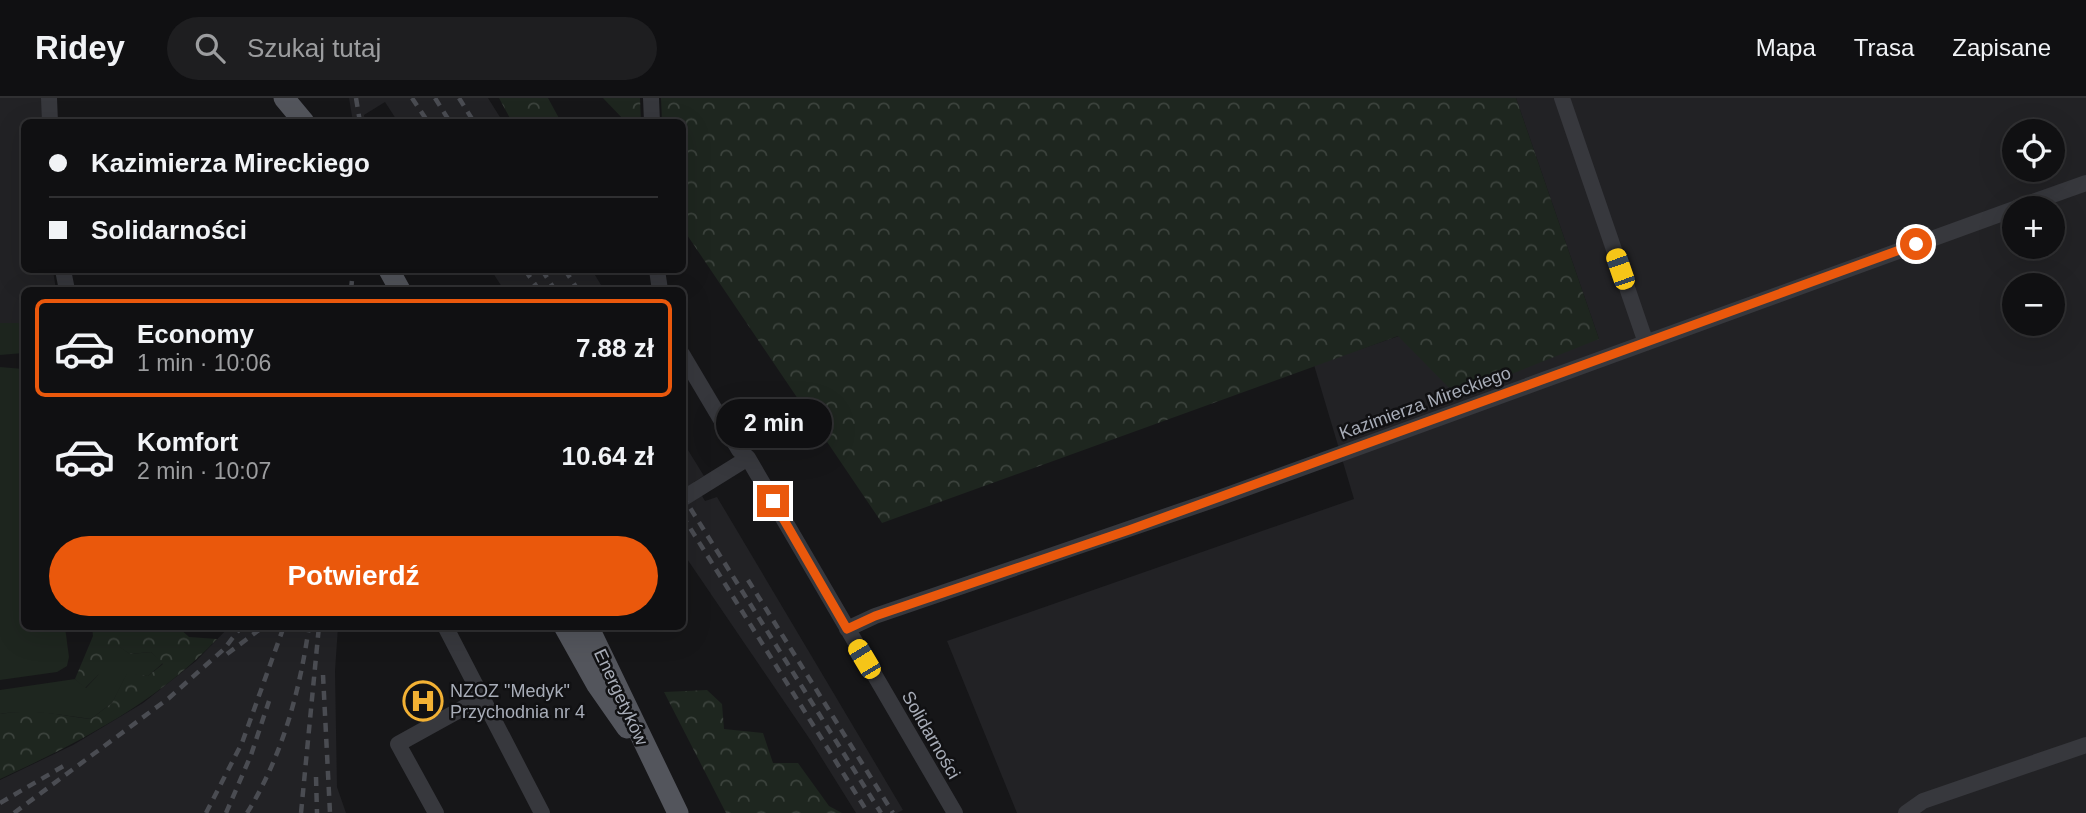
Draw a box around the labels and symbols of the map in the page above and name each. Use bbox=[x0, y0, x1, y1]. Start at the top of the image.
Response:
route start bbox=[1900, 228, 1932, 260]
car bbox=[1604, 246, 1637, 292]
street label: Kazimierza Mireckiego bbox=[1337, 363, 1513, 443]
callout: 2 min bbox=[715, 400, 831, 448]
route end bbox=[757, 485, 789, 517]
car bbox=[845, 636, 884, 682]
street label: Energetyków bbox=[590, 646, 652, 749]
hospital icon: NZOZ "Medyk" Przychodnia nr 4 bbox=[402, 680, 444, 722]
place label: NZOZ "Medyk" Przychodnia nr 4 bbox=[450, 681, 585, 722]
street label: Solidarności bbox=[898, 688, 964, 782]

